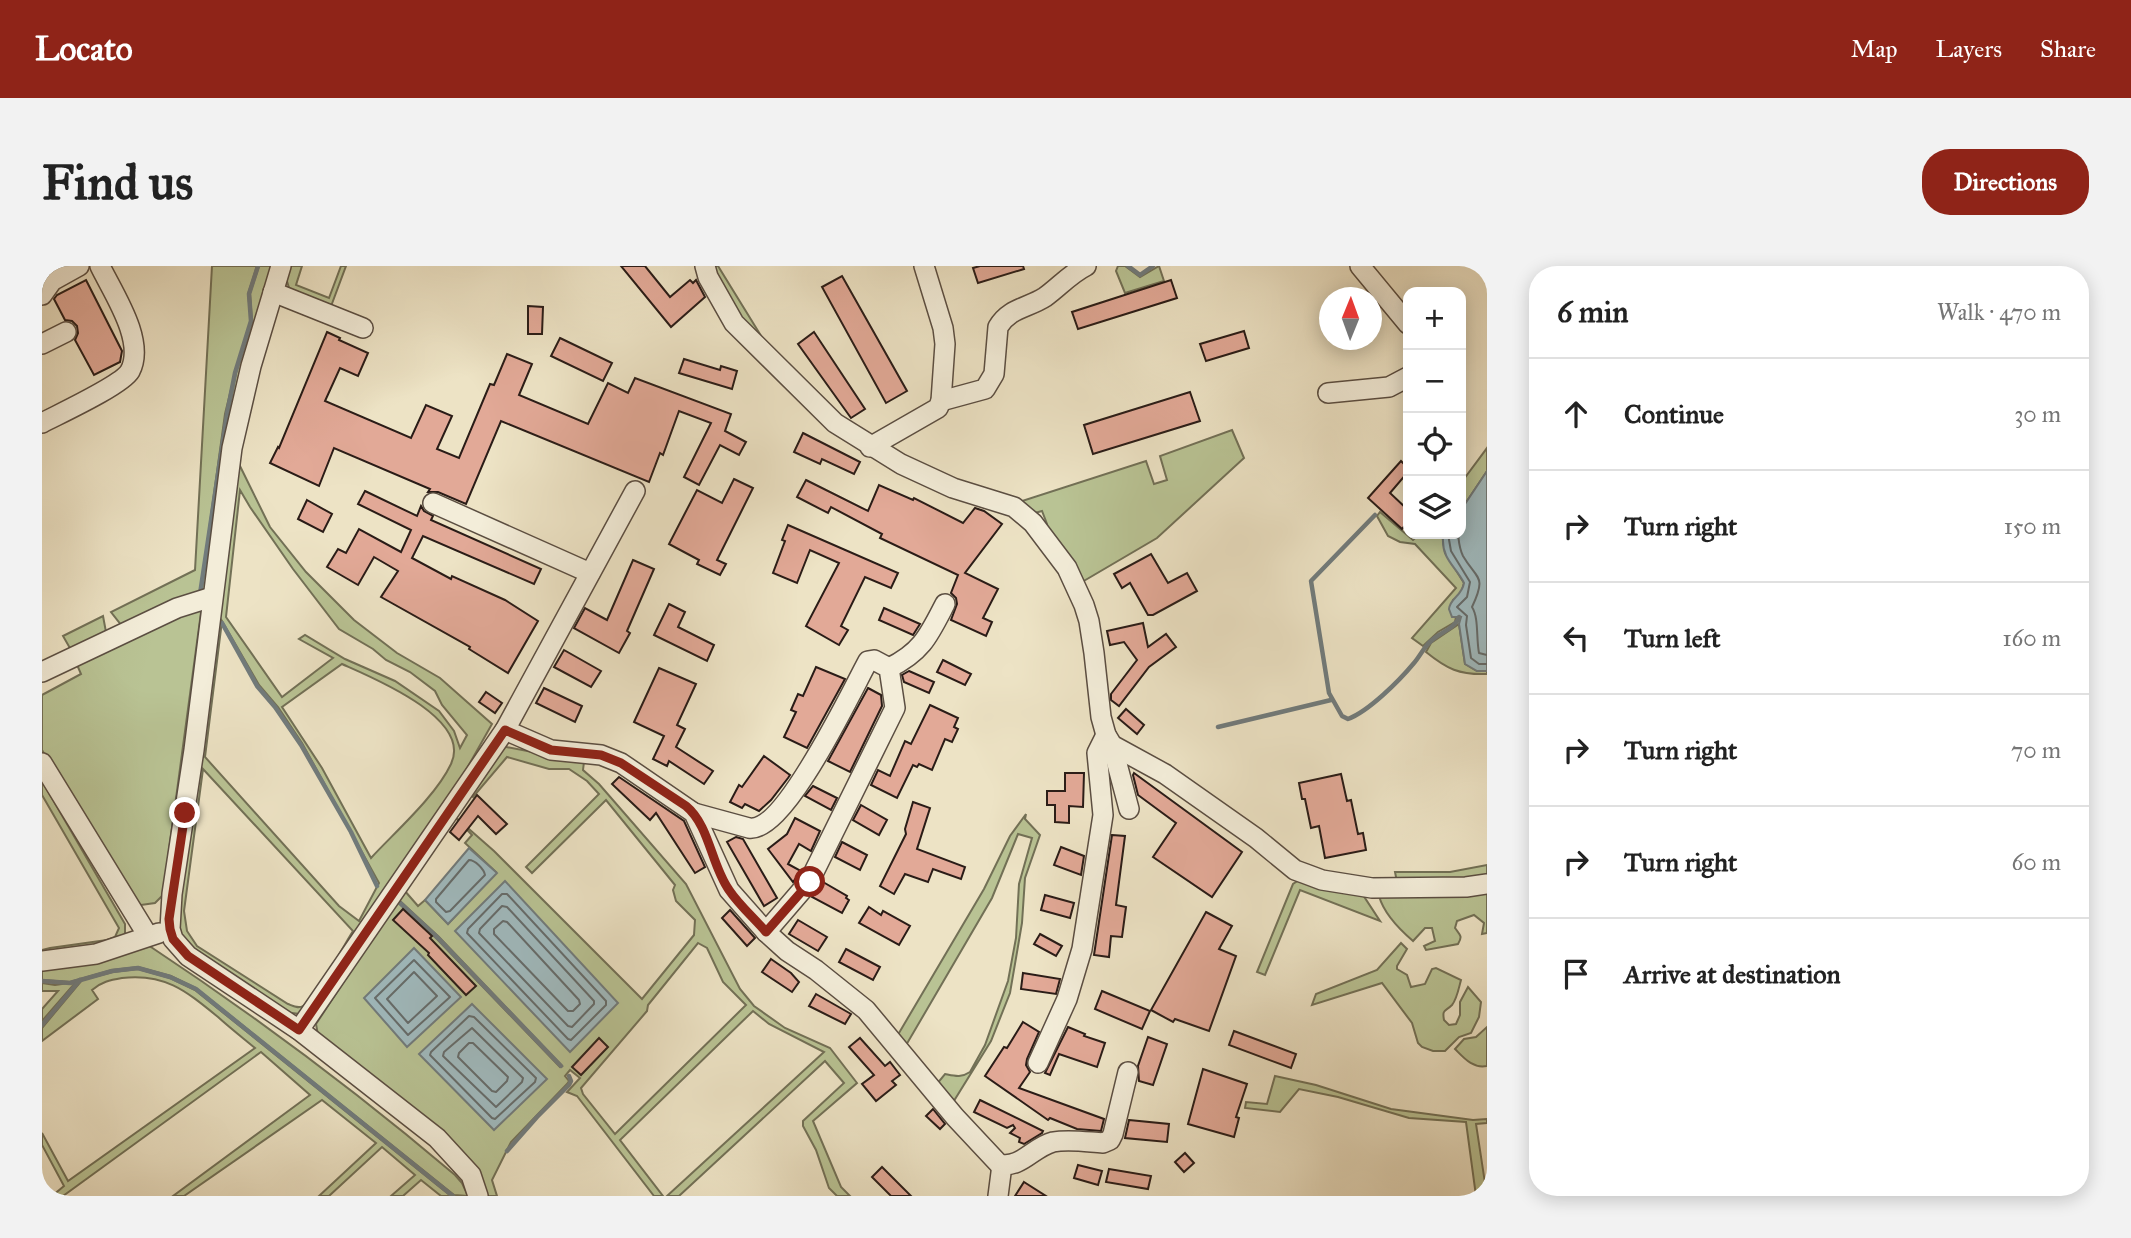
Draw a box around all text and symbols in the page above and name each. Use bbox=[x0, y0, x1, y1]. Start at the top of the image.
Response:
text: Locato bbox=[35, 29, 133, 69]
text: Map bbox=[1851, 34, 1898, 64]
text: Layers bbox=[1936, 34, 2002, 64]
text: Share bbox=[2040, 34, 2096, 64]
button: Directions bbox=[1922, 149, 2089, 215]
text: Find us bbox=[42, 153, 193, 212]
north arrow bbox=[1319, 287, 1382, 350]
map controls bbox=[1403, 287, 1466, 539]
button: + bbox=[1403, 287, 1466, 350]
text: 6 min bbox=[1557, 294, 1629, 330]
text: Walk · 470 m bbox=[1937, 298, 2061, 326]
button: − bbox=[1403, 350, 1466, 413]
icon: ahead bbox=[1557, 395, 1595, 433]
text: Continue bbox=[1624, 398, 1724, 430]
text: 30 m bbox=[2014, 400, 2061, 428]
button: locate bbox=[1403, 413, 1466, 476]
button: layers bbox=[1403, 476, 1466, 539]
icon: right bbox=[1557, 507, 1595, 545]
text: Turn right bbox=[1624, 510, 1737, 542]
text: 150 m bbox=[2004, 512, 2061, 540]
icon: left bbox=[1557, 619, 1595, 657]
text: Turn left bbox=[1624, 622, 1720, 654]
text: 160 m bbox=[2003, 624, 2061, 652]
icon: right bbox=[1557, 731, 1595, 769]
text: Turn right bbox=[1624, 734, 1737, 766]
text: 70 m bbox=[2011, 736, 2061, 764]
route end bbox=[169, 797, 200, 828]
icon: right bbox=[1557, 843, 1595, 881]
text: Turn right bbox=[1624, 846, 1737, 878]
text: 60 m bbox=[2012, 848, 2061, 876]
route start bbox=[794, 866, 825, 897]
icon: arrive bbox=[1557, 955, 1595, 993]
text: Arrive at destination bbox=[1624, 958, 1841, 990]

